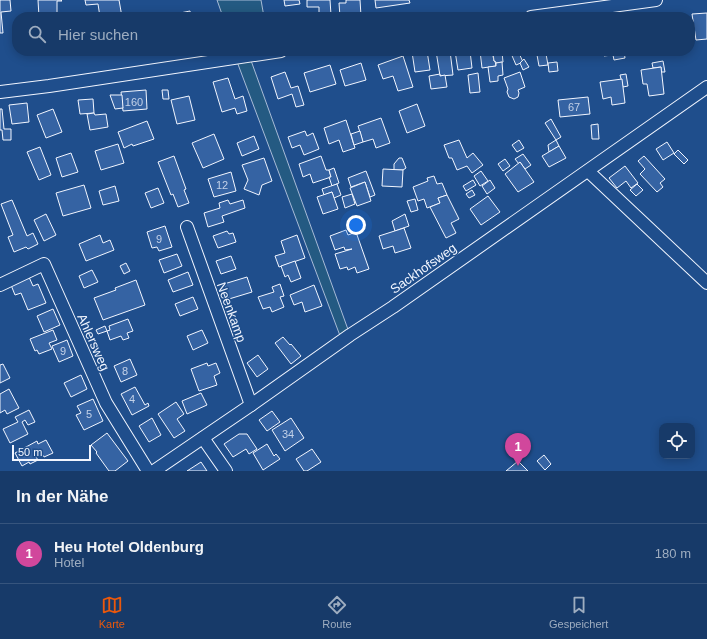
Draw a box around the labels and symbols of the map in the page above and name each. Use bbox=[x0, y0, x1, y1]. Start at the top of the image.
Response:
house number: 160 bbox=[125, 96, 143, 108]
house number: 67 bbox=[568, 101, 580, 113]
house number: 12 bbox=[216, 179, 228, 191]
your location bbox=[346, 215, 366, 235]
house number: 9 bbox=[156, 233, 162, 245]
street label: Sackhofsweg bbox=[387, 240, 459, 297]
street label: Neenkamp bbox=[214, 280, 249, 344]
street label: Ahlersweg bbox=[74, 311, 113, 373]
house number: 9 bbox=[60, 345, 66, 357]
house number: 8 bbox=[122, 365, 128, 377]
house number: 4 bbox=[129, 393, 135, 405]
house number: 5 bbox=[86, 408, 92, 420]
house number: 34 bbox=[282, 428, 294, 440]
pin: 1 bbox=[505, 433, 531, 466]
scale bar bbox=[12, 443, 91, 462]

